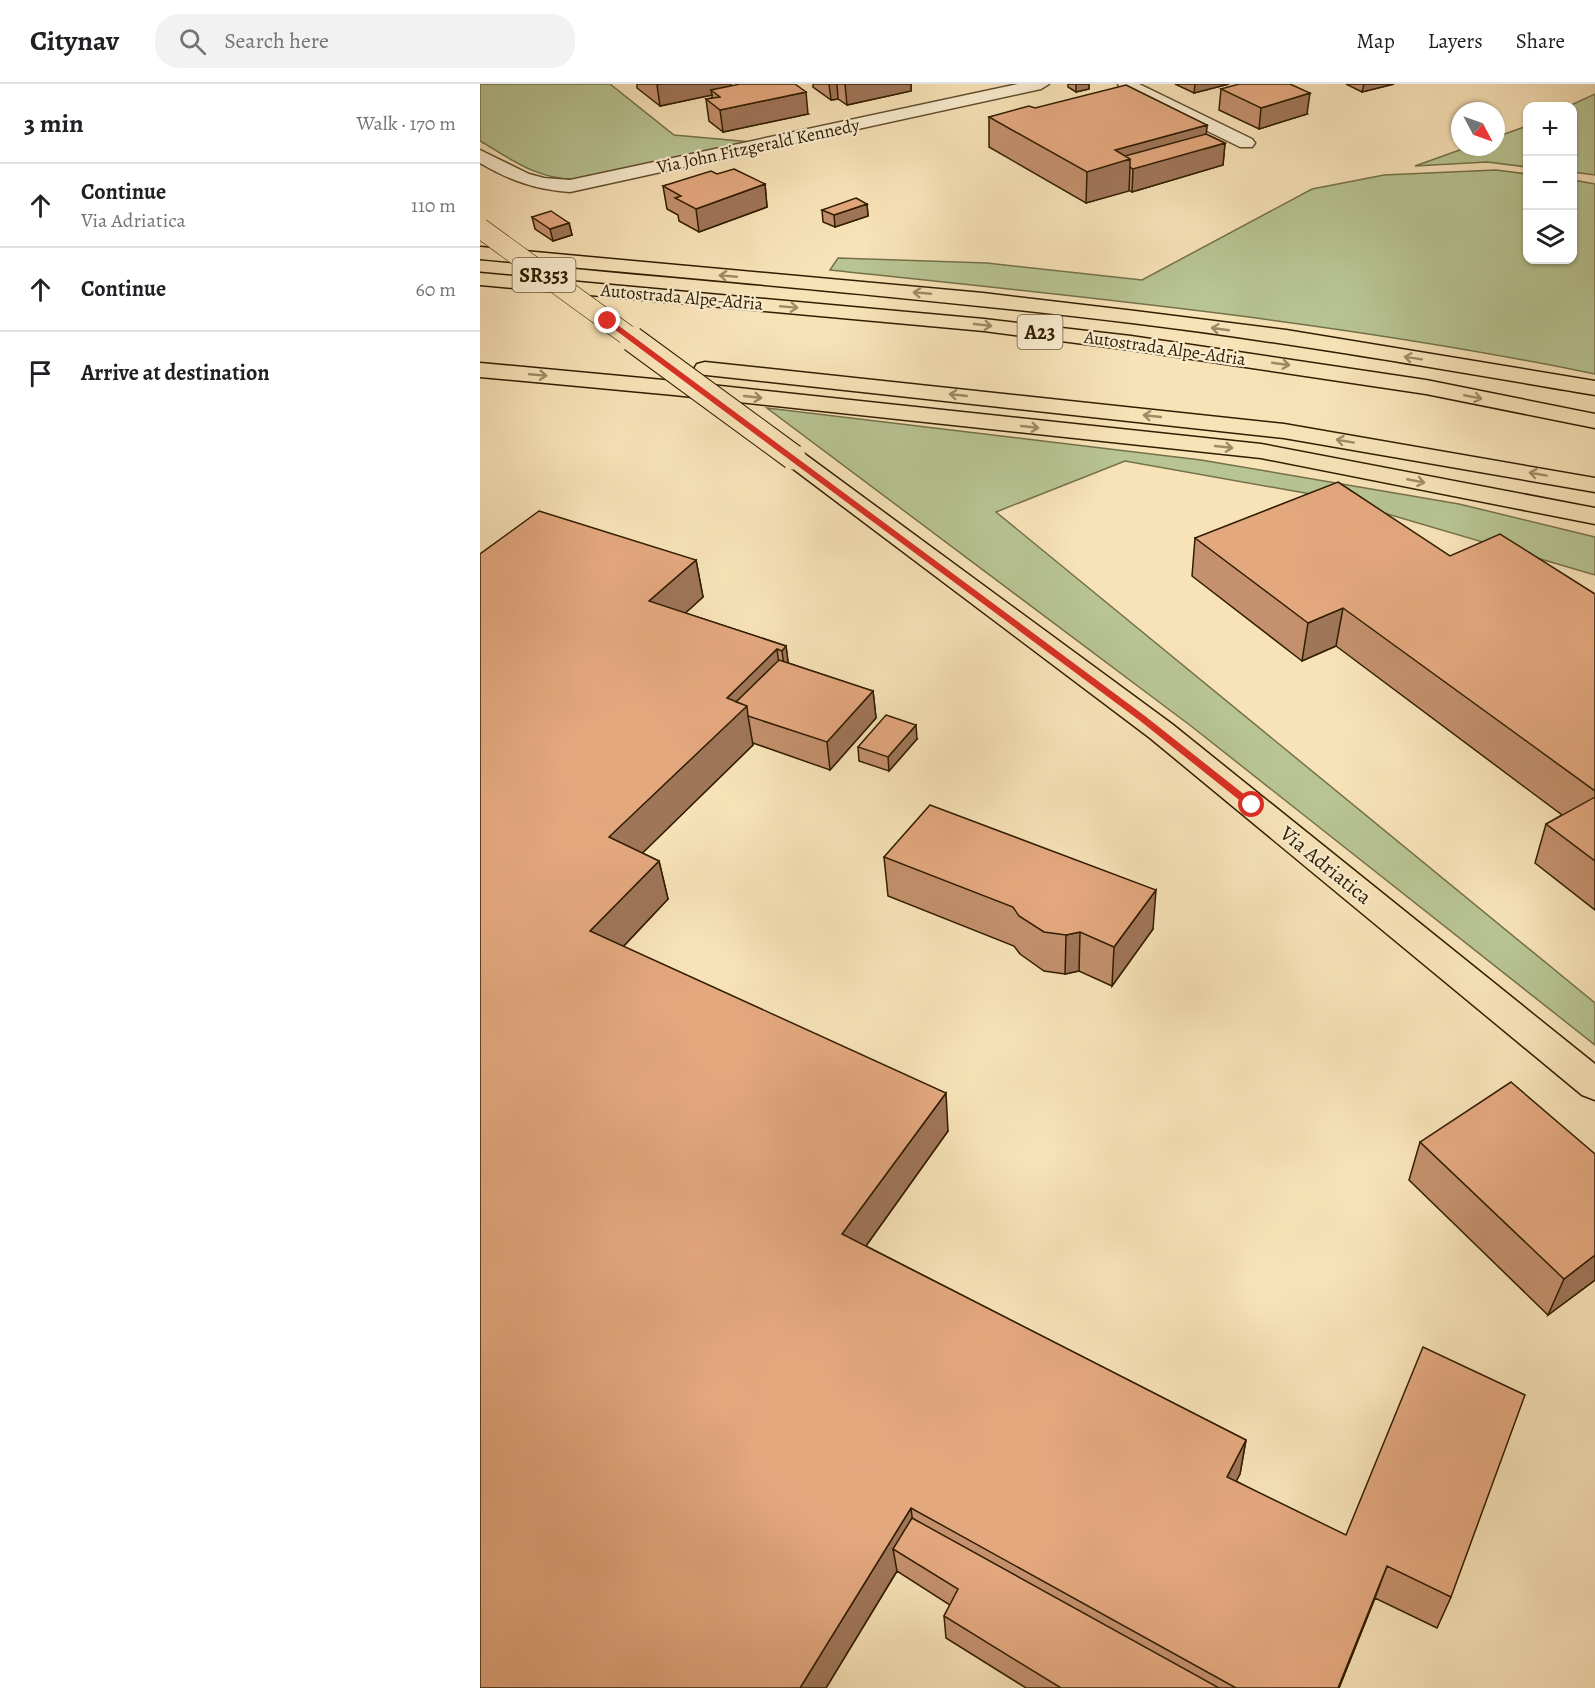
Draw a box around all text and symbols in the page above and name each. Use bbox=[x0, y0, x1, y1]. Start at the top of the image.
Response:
search box bbox=[155, 14, 575, 68]
text: Citynav bbox=[30, 22, 119, 60]
icon: search bbox=[176, 25, 209, 58]
text: Search here bbox=[224, 26, 329, 56]
text: Map bbox=[1356, 27, 1395, 55]
text: Layers bbox=[1428, 27, 1483, 55]
text: Share bbox=[1516, 27, 1565, 55]
north arrow bbox=[1451, 102, 1505, 156]
map controls bbox=[1523, 102, 1577, 264]
button: + bbox=[1523, 102, 1577, 156]
text: 3 min bbox=[24, 106, 84, 141]
text: Walk · 170 m bbox=[356, 110, 456, 137]
street label: Via John Fitzgerald Kennedy bbox=[653, 113, 863, 179]
button: − bbox=[1523, 156, 1577, 210]
text: Continue bbox=[81, 177, 166, 207]
icon: ahead bbox=[24, 189, 57, 222]
text: 110 m bbox=[411, 192, 456, 219]
text: Via Adriatica bbox=[81, 207, 186, 234]
button: layers bbox=[1523, 210, 1577, 264]
road number: SR353 bbox=[512, 258, 576, 292]
one-way arrow bbox=[719, 270, 739, 281]
icon: ahead bbox=[24, 273, 57, 306]
text: Continue bbox=[81, 274, 166, 304]
text: 60 m bbox=[416, 276, 456, 303]
street label: Autostrada Alpe-Adria bbox=[599, 278, 765, 316]
one-way arrow bbox=[913, 287, 933, 298]
one-way arrow bbox=[779, 302, 799, 313]
route end bbox=[594, 307, 620, 333]
road number: A23 bbox=[1018, 315, 1062, 349]
one-way arrow bbox=[973, 320, 993, 331]
one-way arrow bbox=[1211, 323, 1231, 334]
street label: Autostrada Alpe-Adria bbox=[1082, 325, 1248, 371]
one-way arrow bbox=[1404, 352, 1423, 363]
icon: arrive bbox=[24, 357, 57, 390]
text: Arrive at destination bbox=[81, 358, 270, 388]
one-way arrow bbox=[1270, 359, 1290, 370]
one-way arrow bbox=[528, 370, 548, 381]
one-way arrow bbox=[949, 389, 969, 400]
one-way arrow bbox=[742, 391, 762, 402]
one-way arrow bbox=[1463, 392, 1482, 403]
one-way arrow bbox=[1143, 410, 1163, 421]
one-way arrow bbox=[1020, 421, 1040, 432]
one-way arrow bbox=[1336, 435, 1356, 446]
one-way arrow bbox=[1214, 442, 1233, 453]
one-way arrow bbox=[1528, 468, 1548, 479]
one-way arrow bbox=[1406, 476, 1425, 487]
route start bbox=[1238, 791, 1264, 817]
street label: Via Adriatica bbox=[1274, 819, 1378, 911]

